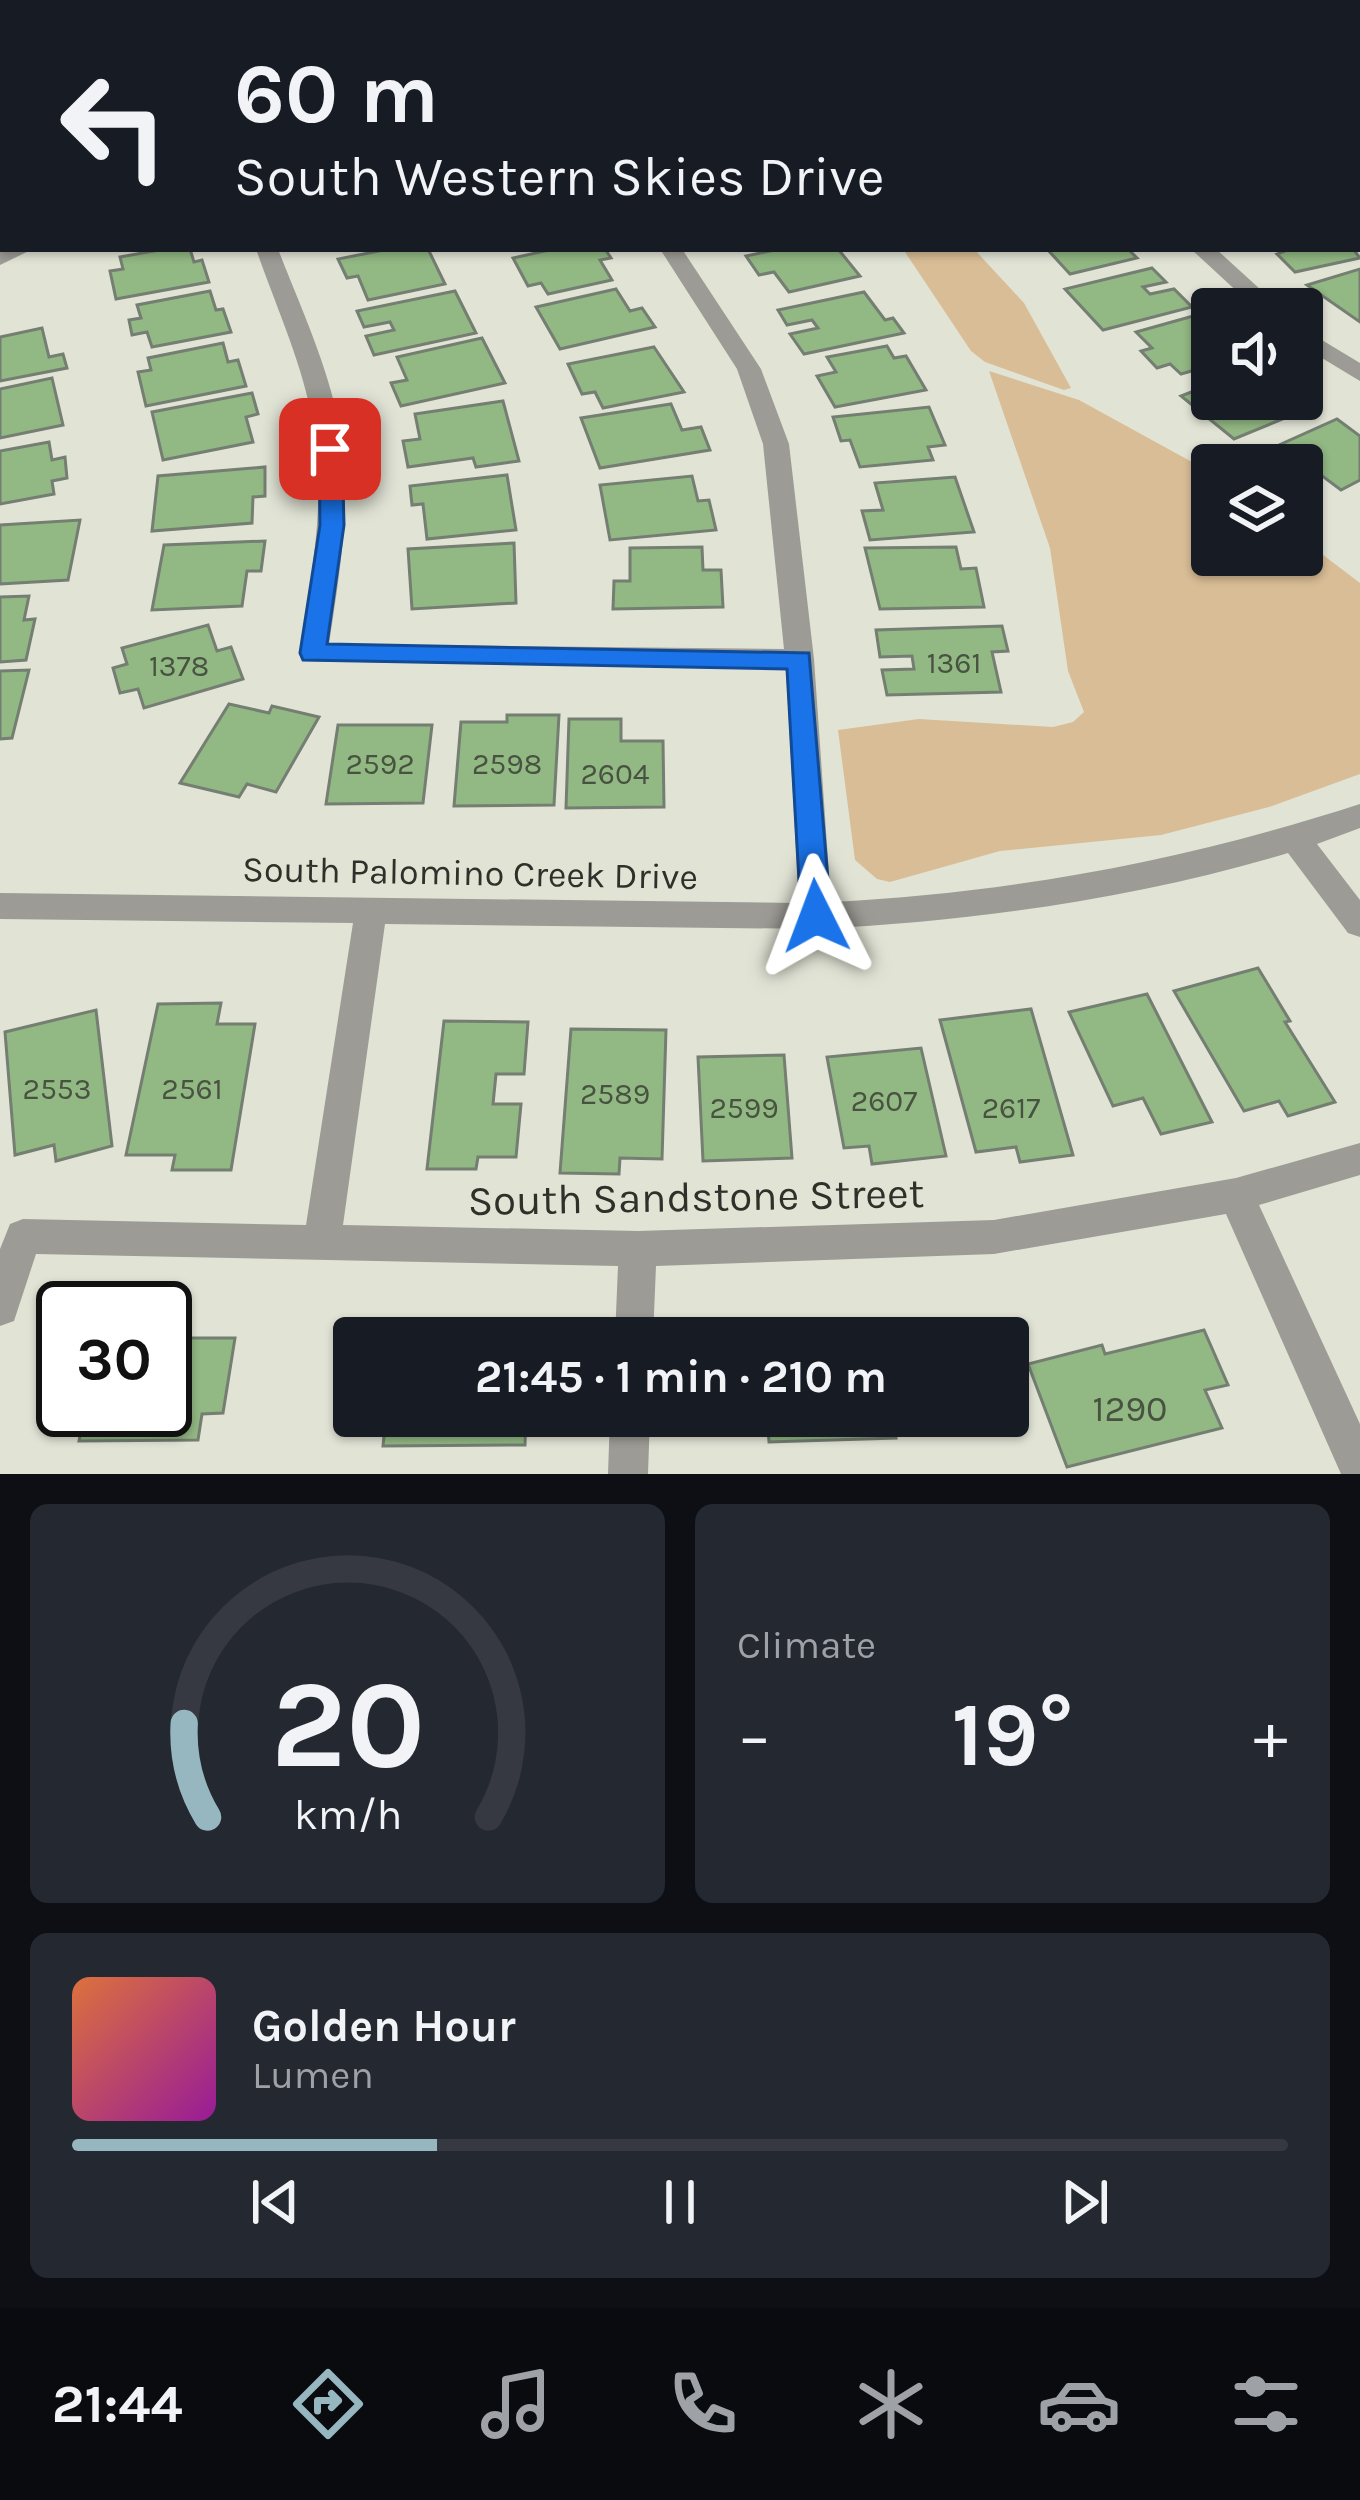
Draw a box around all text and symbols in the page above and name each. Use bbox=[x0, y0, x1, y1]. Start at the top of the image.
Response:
text: 60 m bbox=[234, 45, 439, 143]
icon: left bbox=[36, 48, 192, 204]
text: South Western Skies Drive bbox=[234, 145, 884, 209]
map controls bbox=[1191, 288, 1323, 576]
button: sound bbox=[1191, 288, 1323, 420]
pin bbox=[279, 398, 381, 500]
icon: arrive bbox=[297, 416, 363, 482]
button: layers bbox=[1191, 444, 1323, 576]
house number: 1361 bbox=[927, 645, 981, 681]
house number: 1378 bbox=[149, 648, 209, 684]
house number: 2592 bbox=[345, 746, 415, 782]
house number: 2598 bbox=[472, 746, 542, 782]
house number: 2604 bbox=[580, 756, 650, 792]
street label: South Palomino Creek Drive bbox=[242, 848, 698, 898]
position arrow bbox=[753, 853, 879, 979]
house number: 2553 bbox=[23, 1071, 91, 1107]
house number: 2561 bbox=[161, 1071, 223, 1107]
house number: 2589 bbox=[580, 1076, 650, 1112]
house number: 2607 bbox=[851, 1083, 917, 1119]
house number: 2599 bbox=[709, 1090, 779, 1126]
house number: 2617 bbox=[982, 1090, 1040, 1126]
street label: South Sandstone Street bbox=[467, 1168, 925, 1226]
speed limit sign: 30 bbox=[36, 1281, 192, 1437]
text: 21:45 · 1 min · 210 m bbox=[475, 1351, 887, 1403]
house number: 1290 bbox=[1092, 1388, 1168, 1430]
text: Climate bbox=[737, 1622, 876, 1668]
text: 20 bbox=[270, 1652, 425, 1797]
text: 19° bbox=[952, 1682, 1073, 1788]
text: − bbox=[737, 1697, 772, 1775]
text: + bbox=[1253, 1697, 1288, 1775]
text: km/h bbox=[293, 1789, 402, 1839]
text: Golden Hour bbox=[252, 2000, 516, 2052]
text: Lumen bbox=[252, 2052, 374, 2098]
icon: previous bbox=[242, 2169, 308, 2235]
icon: pause bbox=[647, 2169, 713, 2235]
icon: next bbox=[1052, 2169, 1118, 2235]
icon: directions bbox=[286, 2362, 370, 2446]
icon: music bbox=[474, 2362, 558, 2446]
icon: phone bbox=[661, 2362, 745, 2446]
icon: climate bbox=[849, 2362, 933, 2446]
icon: car bbox=[1037, 2362, 1121, 2446]
icon: filters bbox=[1224, 2362, 1308, 2446]
text: 21:44 bbox=[52, 2372, 183, 2436]

